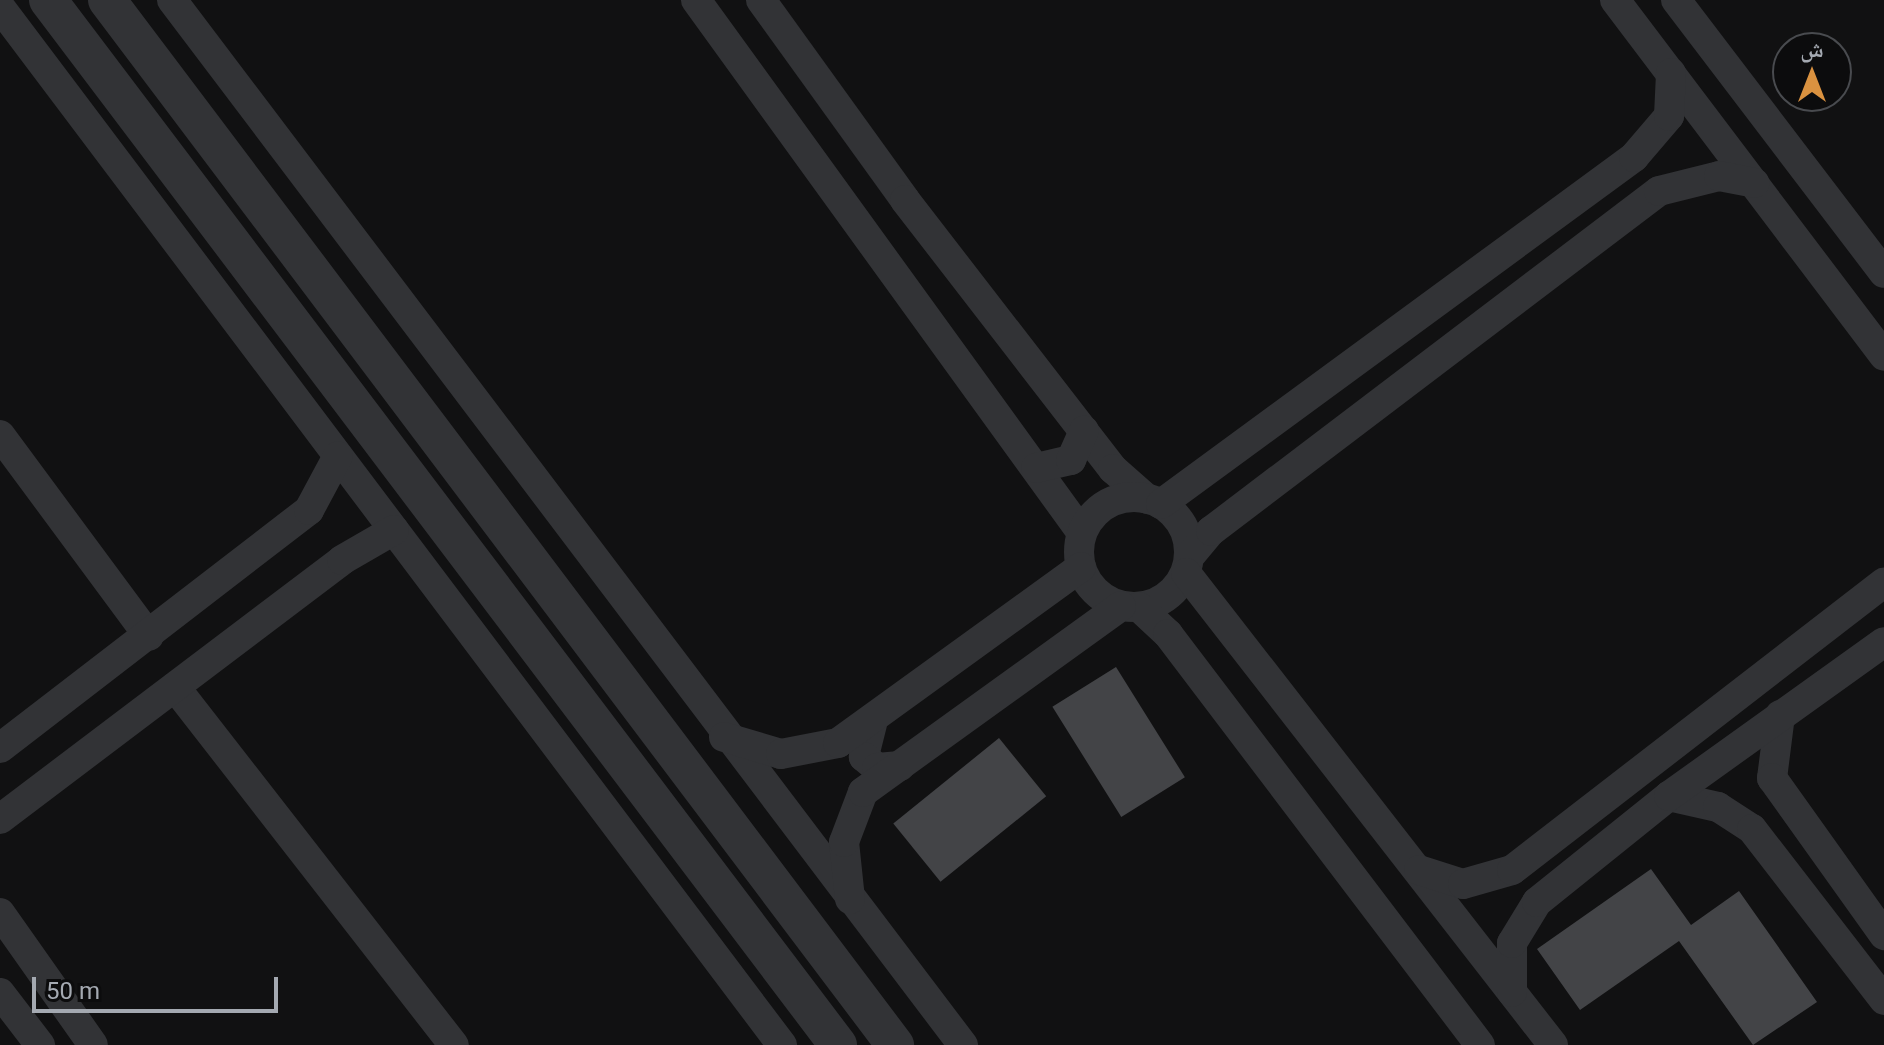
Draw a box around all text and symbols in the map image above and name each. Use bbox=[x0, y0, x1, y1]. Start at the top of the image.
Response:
north arrow bbox=[1772, 32, 1852, 112]
text: ش bbox=[1800, 37, 1824, 62]
scale bar bbox=[36, 961, 282, 1011]
text: 50 m bbox=[46, 977, 100, 1005]

